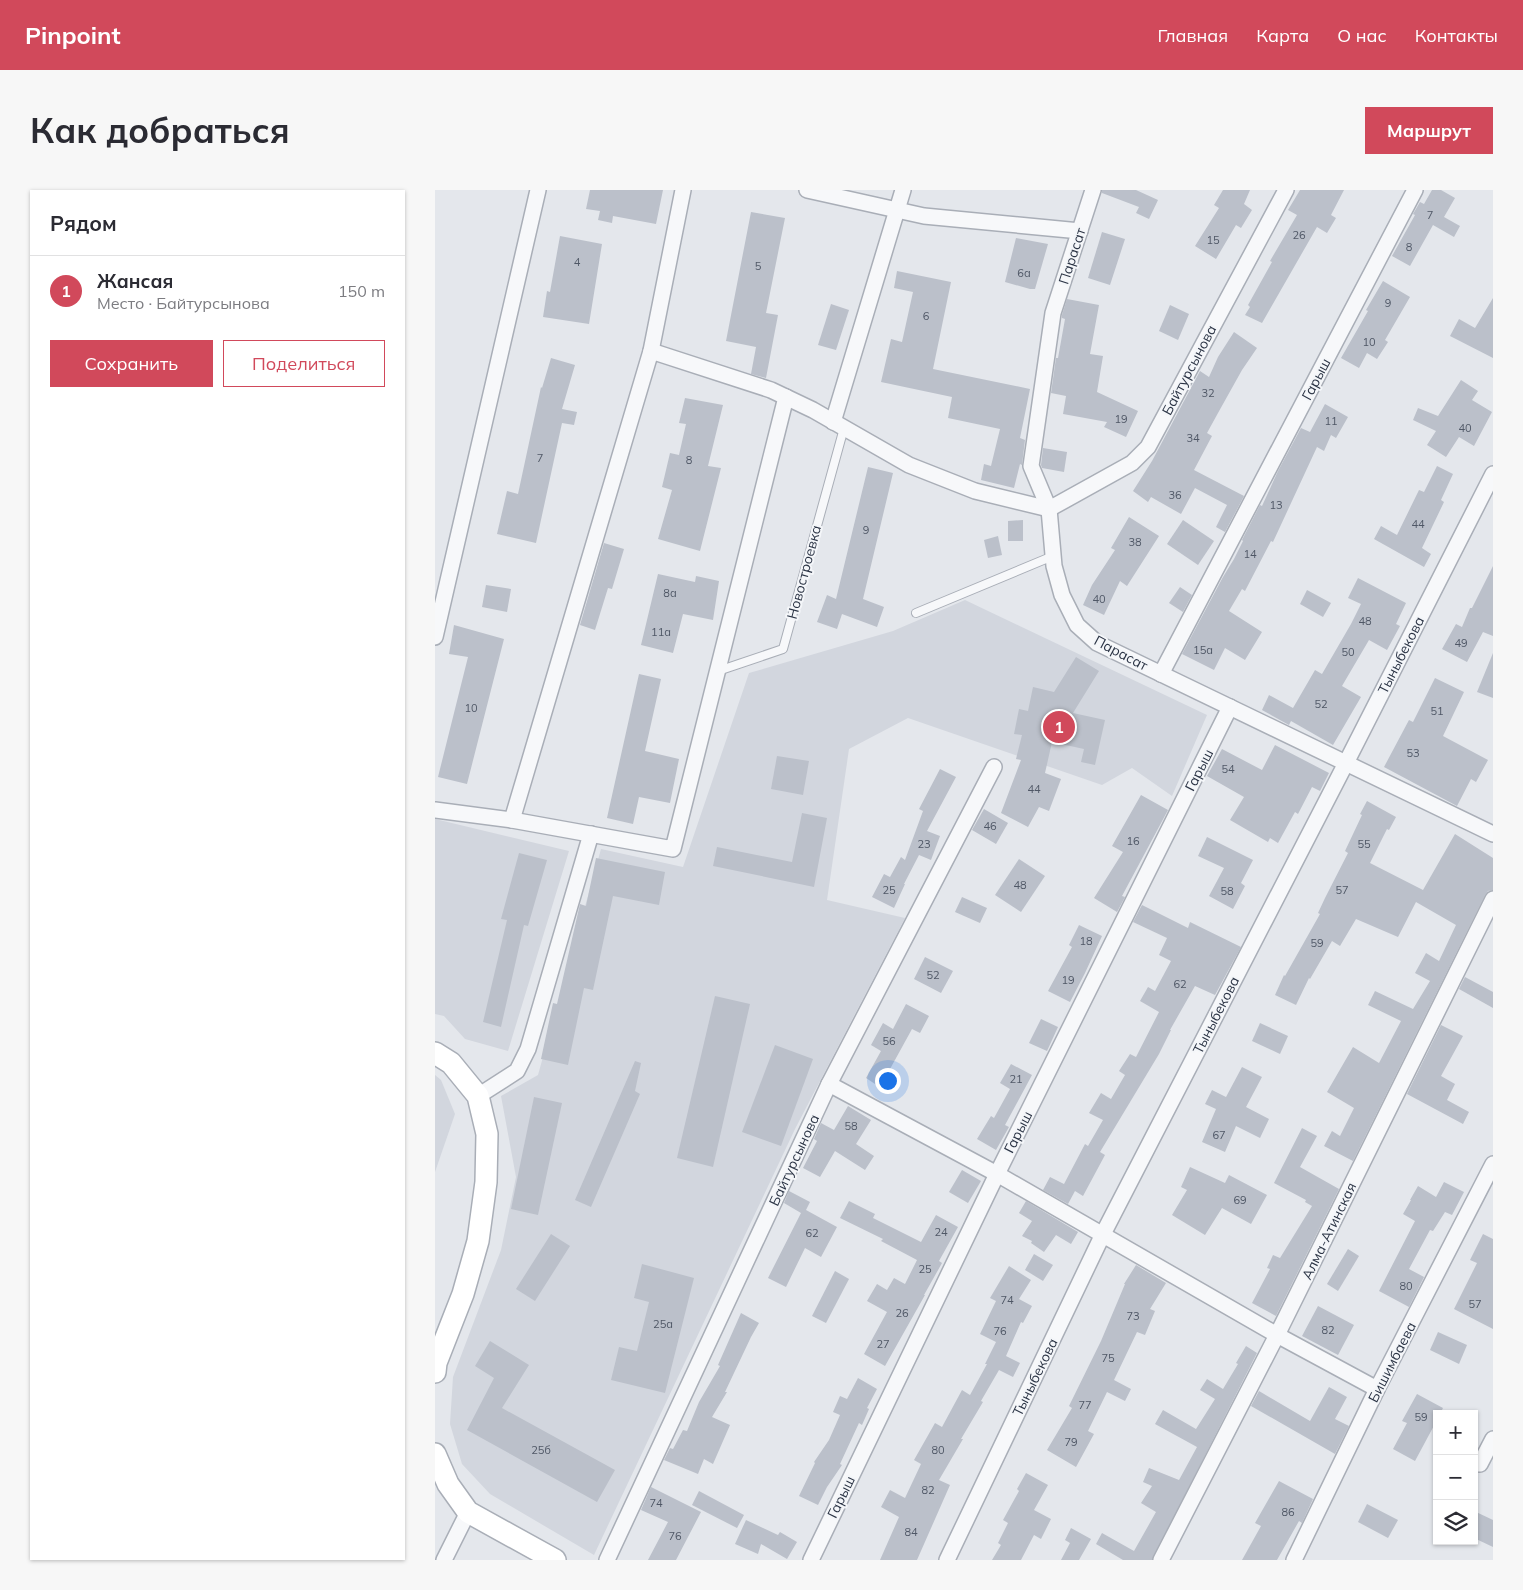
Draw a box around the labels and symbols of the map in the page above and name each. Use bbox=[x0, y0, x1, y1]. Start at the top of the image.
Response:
house number: 7 bbox=[1427, 208, 1433, 222]
street label: Парасат bbox=[1054, 225, 1090, 287]
house number: 26 bbox=[1292, 228, 1306, 242]
house number: 15 bbox=[1206, 233, 1220, 247]
house number: 8 bbox=[1406, 240, 1413, 254]
house number: 4 bbox=[574, 255, 581, 269]
house number: 5 bbox=[755, 259, 762, 273]
house number: 6а bbox=[1017, 266, 1031, 280]
house number: 9 bbox=[1385, 296, 1391, 310]
house number: 6 bbox=[923, 309, 930, 323]
street label: Байтурсынова bbox=[1158, 322, 1220, 418]
house number: 10 bbox=[1362, 335, 1376, 349]
street label: Гарыш bbox=[1298, 355, 1334, 403]
house number: 32 bbox=[1201, 386, 1215, 400]
house number: 19 bbox=[1114, 412, 1128, 426]
house number: 11 bbox=[1324, 414, 1338, 428]
house number: 40 bbox=[1458, 421, 1472, 435]
house number: 34 bbox=[1186, 431, 1200, 445]
house number: 7 bbox=[537, 451, 543, 465]
house number: 8 bbox=[686, 453, 693, 467]
house number: 36 bbox=[1168, 488, 1182, 502]
house number: 13 bbox=[1269, 498, 1283, 512]
house number: 44 bbox=[1411, 517, 1425, 531]
street label: Новостроевка bbox=[783, 523, 825, 621]
house number: 9 bbox=[863, 523, 869, 537]
house number: 38 bbox=[1128, 535, 1142, 549]
house number: 14 bbox=[1243, 547, 1257, 561]
house number: 8а bbox=[663, 586, 677, 600]
house number: 40 bbox=[1092, 592, 1106, 606]
street label: Тыныбекова bbox=[1374, 613, 1428, 697]
house number: 48 bbox=[1358, 614, 1372, 628]
house number: 11а bbox=[651, 625, 671, 639]
street label: Парасат bbox=[1091, 631, 1152, 675]
house number: 49 bbox=[1454, 636, 1468, 650]
house number: 15а bbox=[1193, 643, 1213, 657]
house number: 50 bbox=[1341, 645, 1355, 659]
house number: 52 bbox=[1314, 697, 1328, 711]
house number: 10 bbox=[464, 701, 478, 715]
house number: 51 bbox=[1430, 704, 1444, 718]
pin: 1 bbox=[1043, 708, 1075, 746]
street label: Гарыш bbox=[1181, 746, 1217, 794]
house number: 53 bbox=[1406, 746, 1420, 760]
house number: 54 bbox=[1221, 762, 1235, 776]
house number: 44 bbox=[1027, 782, 1041, 796]
house number: 46 bbox=[983, 819, 997, 833]
house number: 16 bbox=[1126, 834, 1140, 848]
house number: 23 bbox=[917, 837, 931, 851]
house number: 55 bbox=[1357, 837, 1371, 851]
house number: 48 bbox=[1013, 878, 1027, 892]
house number: 25 bbox=[882, 883, 896, 897]
house number: 57 bbox=[1335, 883, 1349, 897]
house number: 58 bbox=[1220, 884, 1234, 898]
house number: 18 bbox=[1079, 934, 1093, 948]
house number: 59 bbox=[1310, 936, 1324, 950]
house number: 52 bbox=[926, 968, 940, 982]
house number: 19 bbox=[1061, 973, 1075, 987]
street label: Тыныбекова bbox=[1189, 973, 1243, 1057]
house number: 62 bbox=[1173, 977, 1187, 991]
house number: 56 bbox=[882, 1034, 896, 1048]
your location bbox=[875, 1068, 901, 1094]
house number: 21 bbox=[1009, 1072, 1023, 1086]
street label: Гарыш bbox=[1000, 1108, 1036, 1156]
street label: Байтурсынова bbox=[765, 1111, 823, 1209]
house number: 58 bbox=[844, 1119, 858, 1133]
house number: 67 bbox=[1212, 1128, 1226, 1142]
street label: Алма-Атинская bbox=[1298, 1179, 1360, 1283]
house number: 69 bbox=[1233, 1193, 1247, 1207]
house number: 24 bbox=[934, 1225, 948, 1239]
house number: 62 bbox=[805, 1226, 819, 1240]
house number: 25 bbox=[918, 1262, 932, 1276]
house number: 80 bbox=[1399, 1279, 1413, 1293]
house number: 74 bbox=[1000, 1293, 1014, 1307]
house number: 57 bbox=[1468, 1297, 1482, 1311]
house number: 26 bbox=[895, 1306, 909, 1320]
house number: 73 bbox=[1126, 1309, 1140, 1323]
house number: 25а bbox=[653, 1317, 673, 1331]
street label: Бишимбаева bbox=[1364, 1319, 1420, 1405]
house number: 82 bbox=[1321, 1323, 1335, 1337]
house number: 76 bbox=[993, 1324, 1007, 1338]
street label: Тыныбекова bbox=[1008, 1335, 1062, 1419]
house number: 27 bbox=[876, 1337, 890, 1351]
house number: 75 bbox=[1101, 1351, 1115, 1365]
house number: 77 bbox=[1078, 1398, 1092, 1412]
house number: 59 bbox=[1414, 1410, 1428, 1424]
house number: 79 bbox=[1064, 1435, 1078, 1449]
house number: 25б bbox=[531, 1443, 551, 1457]
house number: 80 bbox=[931, 1443, 945, 1457]
street label: Гарыш bbox=[823, 1473, 859, 1521]
house number: 82 bbox=[921, 1483, 935, 1497]
house number: 74 bbox=[649, 1496, 663, 1510]
house number: 86 bbox=[1281, 1505, 1295, 1519]
house number: 84 bbox=[904, 1525, 918, 1539]
house number: 76 bbox=[668, 1529, 682, 1543]

